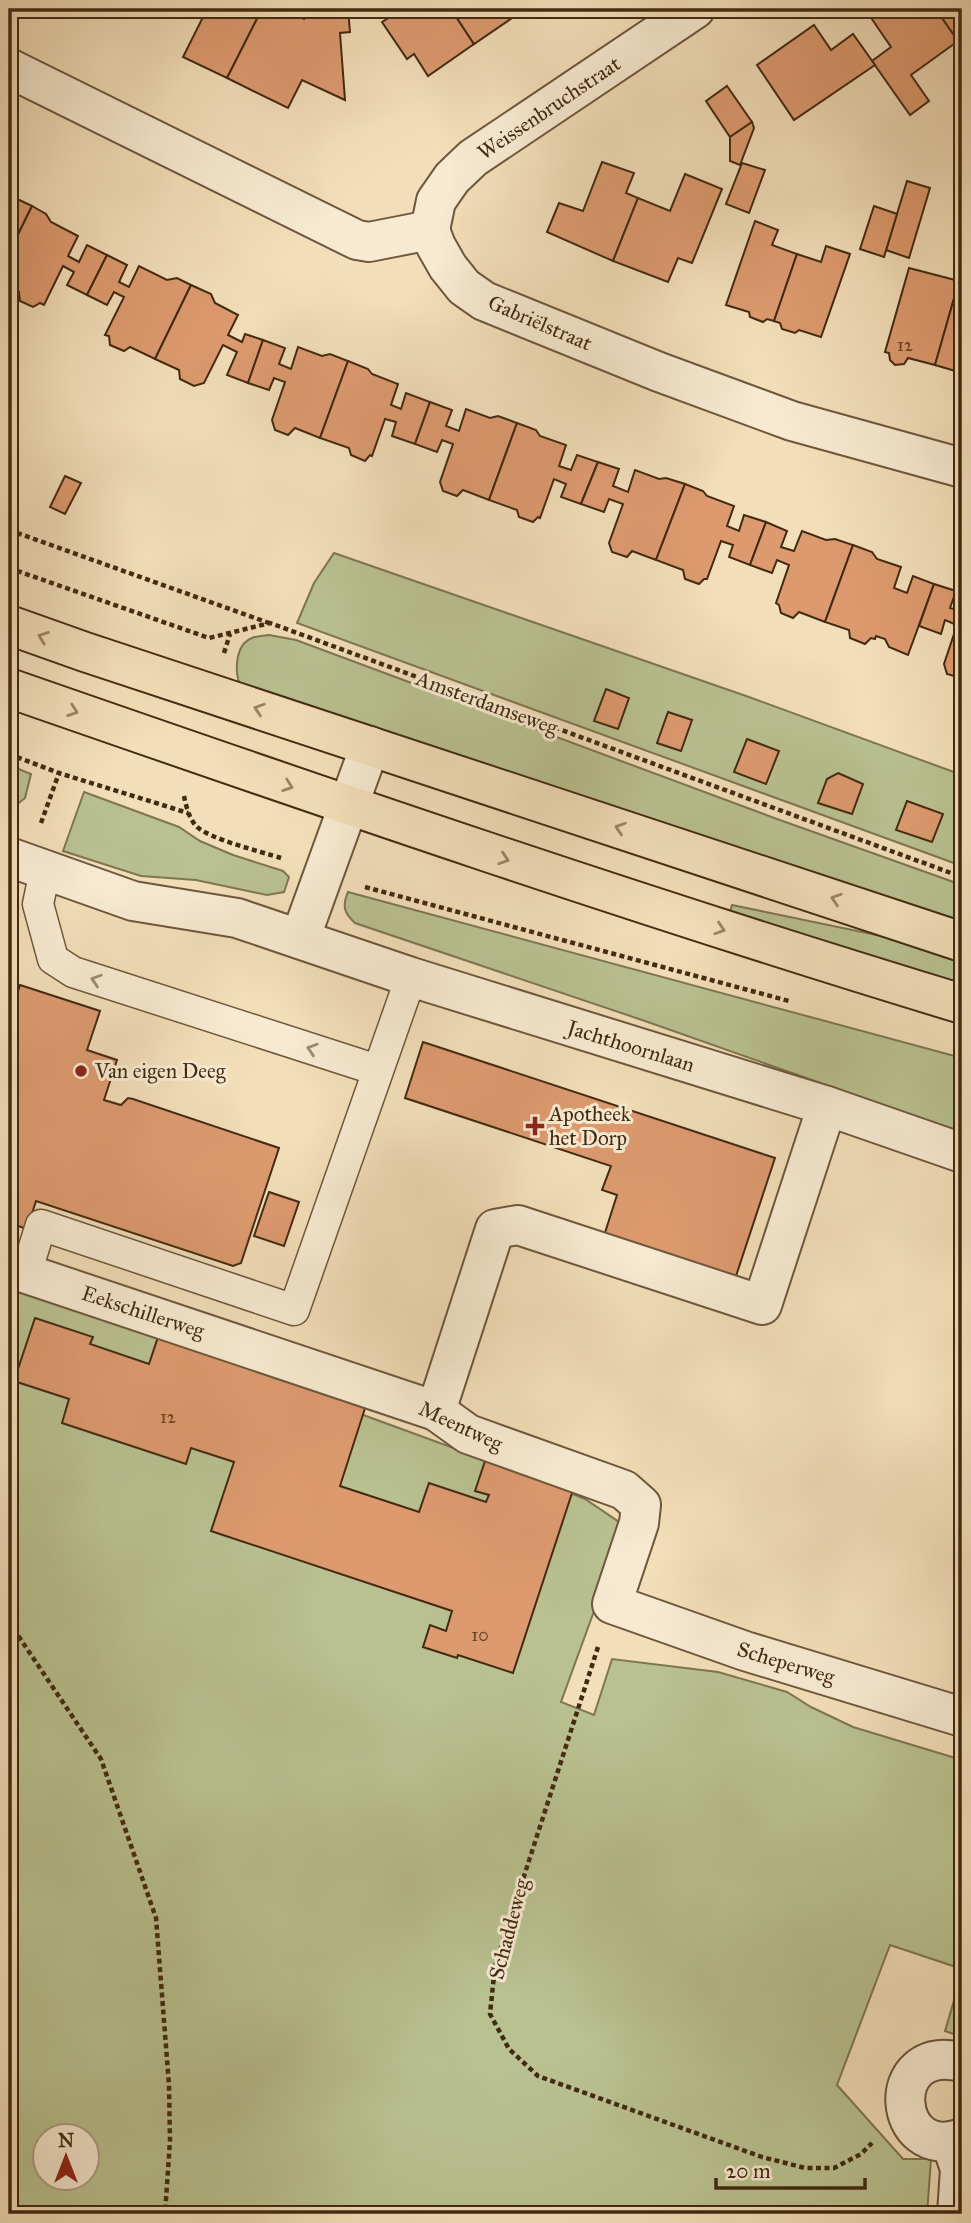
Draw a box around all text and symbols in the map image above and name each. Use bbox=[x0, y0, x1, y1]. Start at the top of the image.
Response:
street label: Weissenbruchstraat bbox=[473, 50, 626, 165]
street label: Gabriëlstraat bbox=[484, 289, 596, 357]
house number: 12 bbox=[897, 334, 913, 356]
one-way arrow bbox=[37, 631, 50, 645]
street label: Amsterdamseweg bbox=[412, 665, 562, 741]
one-way arrow bbox=[67, 703, 79, 717]
one-way arrow bbox=[253, 703, 265, 717]
one-way arrow bbox=[281, 778, 293, 792]
one-way arrow bbox=[615, 822, 627, 836]
one-way arrow bbox=[497, 850, 509, 865]
one-way arrow bbox=[831, 893, 843, 907]
one-way arrow bbox=[713, 921, 726, 935]
one-way arrow bbox=[90, 973, 102, 988]
street label: Jachthoornlaan bbox=[562, 1014, 698, 1078]
one-way arrow bbox=[307, 1043, 319, 1057]
place label: Van eigen Deeg bbox=[94, 1058, 226, 1084]
marker: Van eigen Deeg bbox=[73, 1063, 89, 1079]
place label: Apotheek het Dorp bbox=[548, 1101, 631, 1151]
marker: Apotheek het Dorp bbox=[527, 1118, 543, 1134]
street label: Eekschillerweg bbox=[78, 1280, 208, 1344]
street label: Meentweg bbox=[415, 1395, 507, 1457]
house number: 12 bbox=[160, 1406, 176, 1428]
house number: 10 bbox=[471, 1624, 489, 1646]
street label: Scheperweg bbox=[734, 1636, 838, 1690]
street label: Schaddeweg bbox=[483, 1875, 535, 1982]
north arrow bbox=[32, 2122, 102, 2192]
text: N bbox=[58, 2129, 74, 2152]
scale bar bbox=[716, 2146, 864, 2190]
text: 20 m bbox=[726, 2158, 771, 2184]

